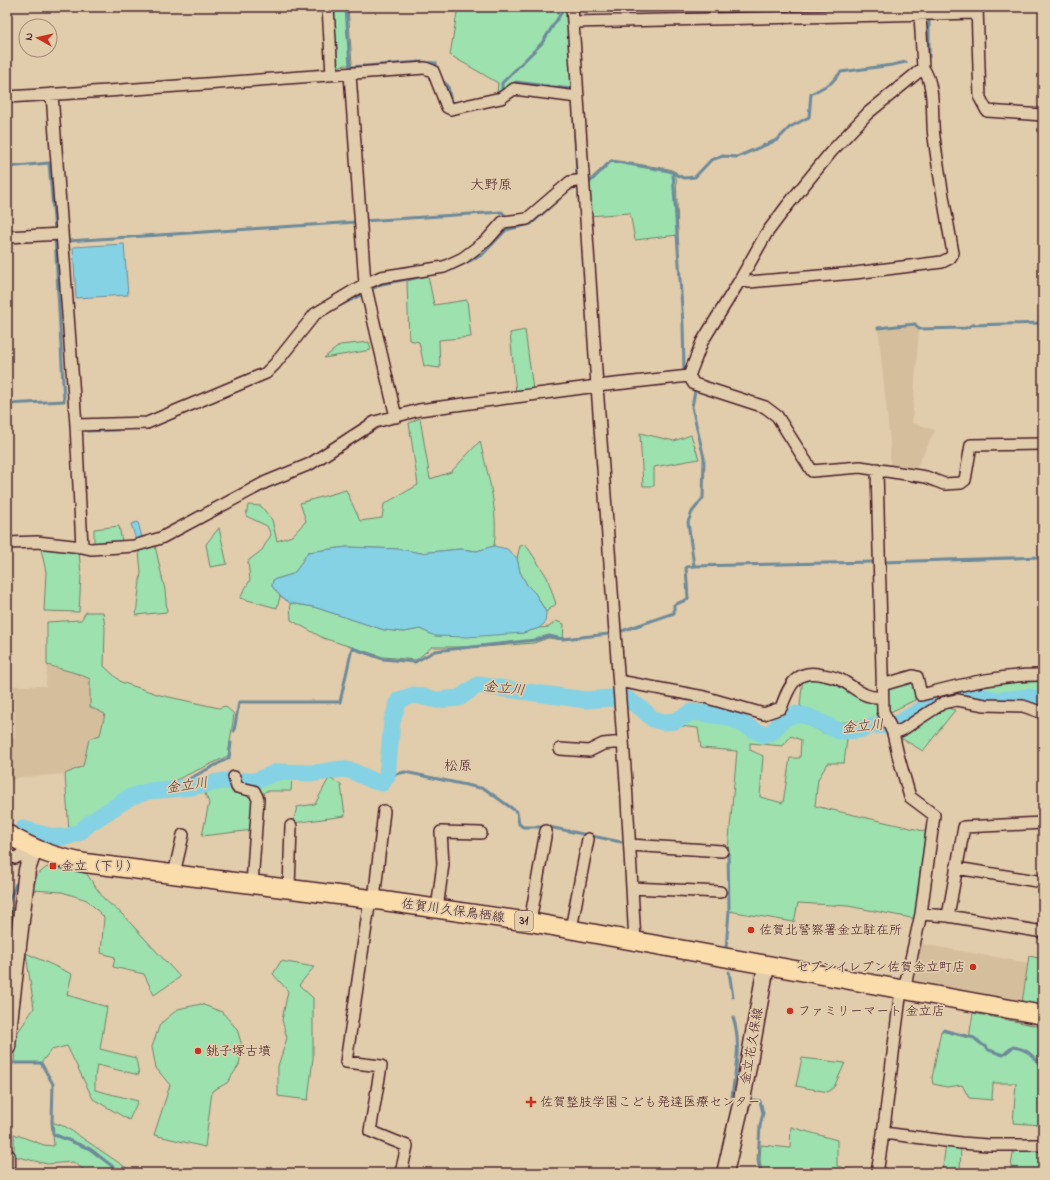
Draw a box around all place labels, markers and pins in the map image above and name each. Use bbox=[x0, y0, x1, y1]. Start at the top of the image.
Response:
place label: 金立（下り） bbox=[61, 857, 139, 876]
marker: 金立（下り） bbox=[48, 861, 58, 871]
place label: 佐賀北警察署金立駐在所 bbox=[759, 921, 902, 940]
marker: 佐賀北警察署金立駐在所 bbox=[746, 925, 756, 935]
place label: セブンイレブン佐賀金立町店 bbox=[796, 958, 965, 977]
marker: セブンイレブン佐賀金立町店 bbox=[968, 962, 978, 972]
place label: ファミリーマート 金立店 bbox=[798, 1002, 945, 1021]
marker: ファミリーマート 金立店 bbox=[785, 1006, 795, 1016]
place label: 銚子塚古墳 bbox=[206, 1042, 271, 1061]
marker: 銚子塚古墳 bbox=[193, 1046, 203, 1056]
place label: 佐賀整肢学園こども発達医療センター bbox=[540, 1093, 760, 1112]
marker: 佐賀整肢学園こども発達医療センター bbox=[525, 1096, 537, 1108]

